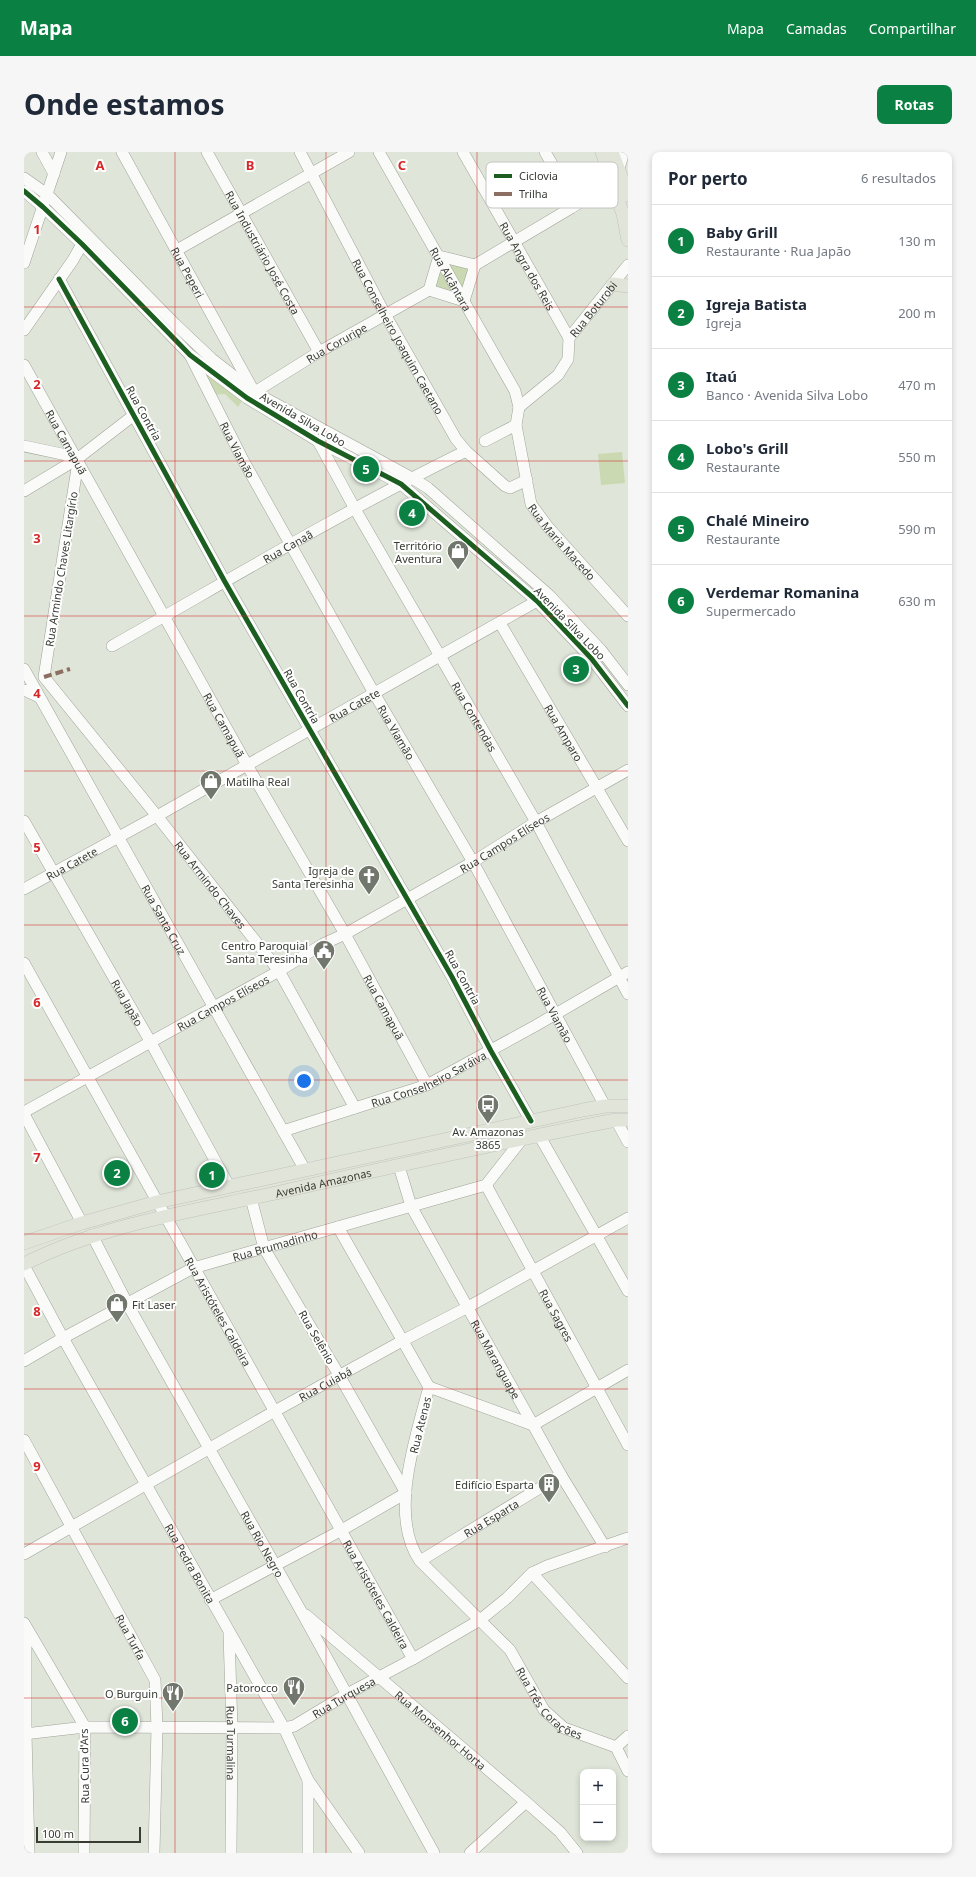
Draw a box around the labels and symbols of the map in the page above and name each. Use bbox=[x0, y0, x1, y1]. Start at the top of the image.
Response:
text: A bbox=[96, 156, 105, 174]
text: B bbox=[246, 156, 254, 174]
text: C bbox=[398, 156, 406, 174]
legend bbox=[486, 162, 618, 208]
text: Ciclovia bbox=[519, 168, 558, 183]
text: Trilha bbox=[519, 186, 548, 201]
street label: Rua Industriário José Costa bbox=[223, 188, 304, 317]
street label: Rua Angra dos Reis bbox=[497, 219, 559, 313]
text: 1 bbox=[33, 220, 41, 238]
street label: Rua Peperi bbox=[168, 244, 208, 300]
street label: Rua Alcântara bbox=[427, 244, 475, 314]
street label: Rua Conselheiro Joaquim Caetano bbox=[350, 256, 448, 417]
street label: Rua Boturobi bbox=[565, 278, 620, 340]
street label: Rua Coruripe bbox=[303, 319, 369, 366]
text: 2 bbox=[33, 375, 41, 393]
street label: Rua Contria bbox=[123, 383, 165, 443]
street label: Avenida Silva Lobo bbox=[257, 388, 349, 450]
street label: Rua Camapuã bbox=[43, 407, 91, 477]
street label: Rua Viamão bbox=[217, 419, 259, 481]
pin: 5 bbox=[353, 454, 379, 484]
street label: Rua Armindo Chaves Litargírio bbox=[41, 490, 81, 648]
pin: 4 bbox=[399, 498, 425, 528]
street label: Rua Maria Macedo bbox=[525, 500, 600, 583]
street label: Rua Canaã bbox=[260, 526, 315, 566]
text: 3 bbox=[33, 529, 41, 547]
place label: Território Aventura bbox=[394, 538, 442, 566]
shop icon: Território Aventura bbox=[445, 538, 471, 571]
street label: Avenida Silva Lobo bbox=[531, 583, 609, 663]
pin: 3 bbox=[563, 654, 589, 684]
street label: Rua Contria bbox=[280, 666, 324, 726]
street label: Rua Contendas bbox=[449, 679, 501, 754]
text: 4 bbox=[33, 684, 41, 702]
street label: Rua Catete bbox=[326, 684, 382, 725]
street label: Rua Camapuã bbox=[201, 690, 249, 760]
street label: Rua Amparo bbox=[542, 701, 587, 764]
street label: Rua Viamão bbox=[375, 702, 419, 762]
shop icon: Matilha Real bbox=[198, 768, 224, 801]
place label: Matilha Real bbox=[226, 774, 290, 789]
street label: Rua Campos Elíseos bbox=[457, 809, 552, 876]
text: 5 bbox=[33, 838, 41, 856]
street label: Rua Armindo Chaves bbox=[172, 838, 250, 931]
street label: Rua Catete bbox=[43, 843, 100, 883]
place label: Igreja de Santa Teresinha bbox=[272, 863, 354, 891]
church icon: Igreja de Santa Teresinha bbox=[356, 863, 382, 896]
street label: Rua Santa Cruz bbox=[139, 882, 190, 957]
place label: Centro Paroquial Santa Teresinha bbox=[221, 938, 308, 966]
public building icon: Centro Paroquial Santa Teresinha bbox=[311, 938, 337, 971]
street label: Rua Contria bbox=[442, 947, 484, 1007]
street label: Rua Campos Elíseos bbox=[174, 971, 271, 1034]
street label: Rua Camapuã bbox=[361, 971, 408, 1042]
street label: Rua Japão bbox=[109, 976, 147, 1029]
street label: Rua Viamão bbox=[534, 984, 577, 1045]
text: 6 bbox=[33, 993, 41, 1011]
street label: Rua Conselheiro Saráiva bbox=[369, 1047, 489, 1110]
your location bbox=[294, 1071, 314, 1091]
bus stop icon: Av. Amazonas 3865 bbox=[475, 1092, 501, 1125]
place label: Av. Amazonas 3865 bbox=[452, 1124, 524, 1152]
text: 7 bbox=[33, 1148, 41, 1166]
pin: 2 bbox=[104, 1158, 130, 1188]
pin: 1 bbox=[199, 1160, 225, 1190]
street label: Avenida Amazonas bbox=[274, 1164, 373, 1200]
street label: Rua Brumadinho bbox=[231, 1226, 319, 1264]
street label: Rua Aristóteles Caldeira bbox=[182, 1254, 255, 1369]
street label: Rua Sagres bbox=[537, 1286, 577, 1344]
shop icon: Fit Laser bbox=[104, 1291, 130, 1324]
place label: Fit Laser bbox=[132, 1297, 176, 1312]
text: 8 bbox=[33, 1302, 41, 1320]
street label: Rua Selênio bbox=[295, 1307, 339, 1367]
street label: Rua Maranguape bbox=[468, 1317, 525, 1402]
street label: Rua Cuiabá bbox=[296, 1363, 354, 1404]
street label: Rua Atenas bbox=[406, 1395, 434, 1455]
text: 9 bbox=[33, 1457, 41, 1475]
building icon: Edifício Esparta bbox=[536, 1471, 562, 1504]
place label: Edifício Esparta bbox=[455, 1477, 534, 1492]
street label: Rua Esparta bbox=[461, 1495, 521, 1540]
street label: Rua Rio Negro bbox=[238, 1508, 288, 1580]
street label: Rua Pedra Bonita bbox=[162, 1521, 219, 1606]
street label: Rua Aristóteles Caldeira bbox=[340, 1537, 413, 1651]
street label: Rua Turfa bbox=[113, 1611, 150, 1662]
street label: Rua Três Corações bbox=[514, 1664, 585, 1742]
street label: Rua Turquesa bbox=[309, 1673, 378, 1721]
restaurant icon: Patorocco bbox=[281, 1674, 307, 1707]
restaurant icon: O Burguin bbox=[160, 1680, 186, 1713]
place label: Patorocco bbox=[226, 1680, 278, 1695]
place label: O Burguin bbox=[105, 1686, 158, 1701]
street label: Rua Monsenhor Horta bbox=[392, 1687, 489, 1773]
street label: Rua Turmalina bbox=[224, 1705, 240, 1780]
pin: 6 bbox=[112, 1706, 138, 1736]
street label: Rua Cura d'Ars bbox=[76, 1728, 92, 1804]
scale bar bbox=[36, 1825, 141, 1844]

